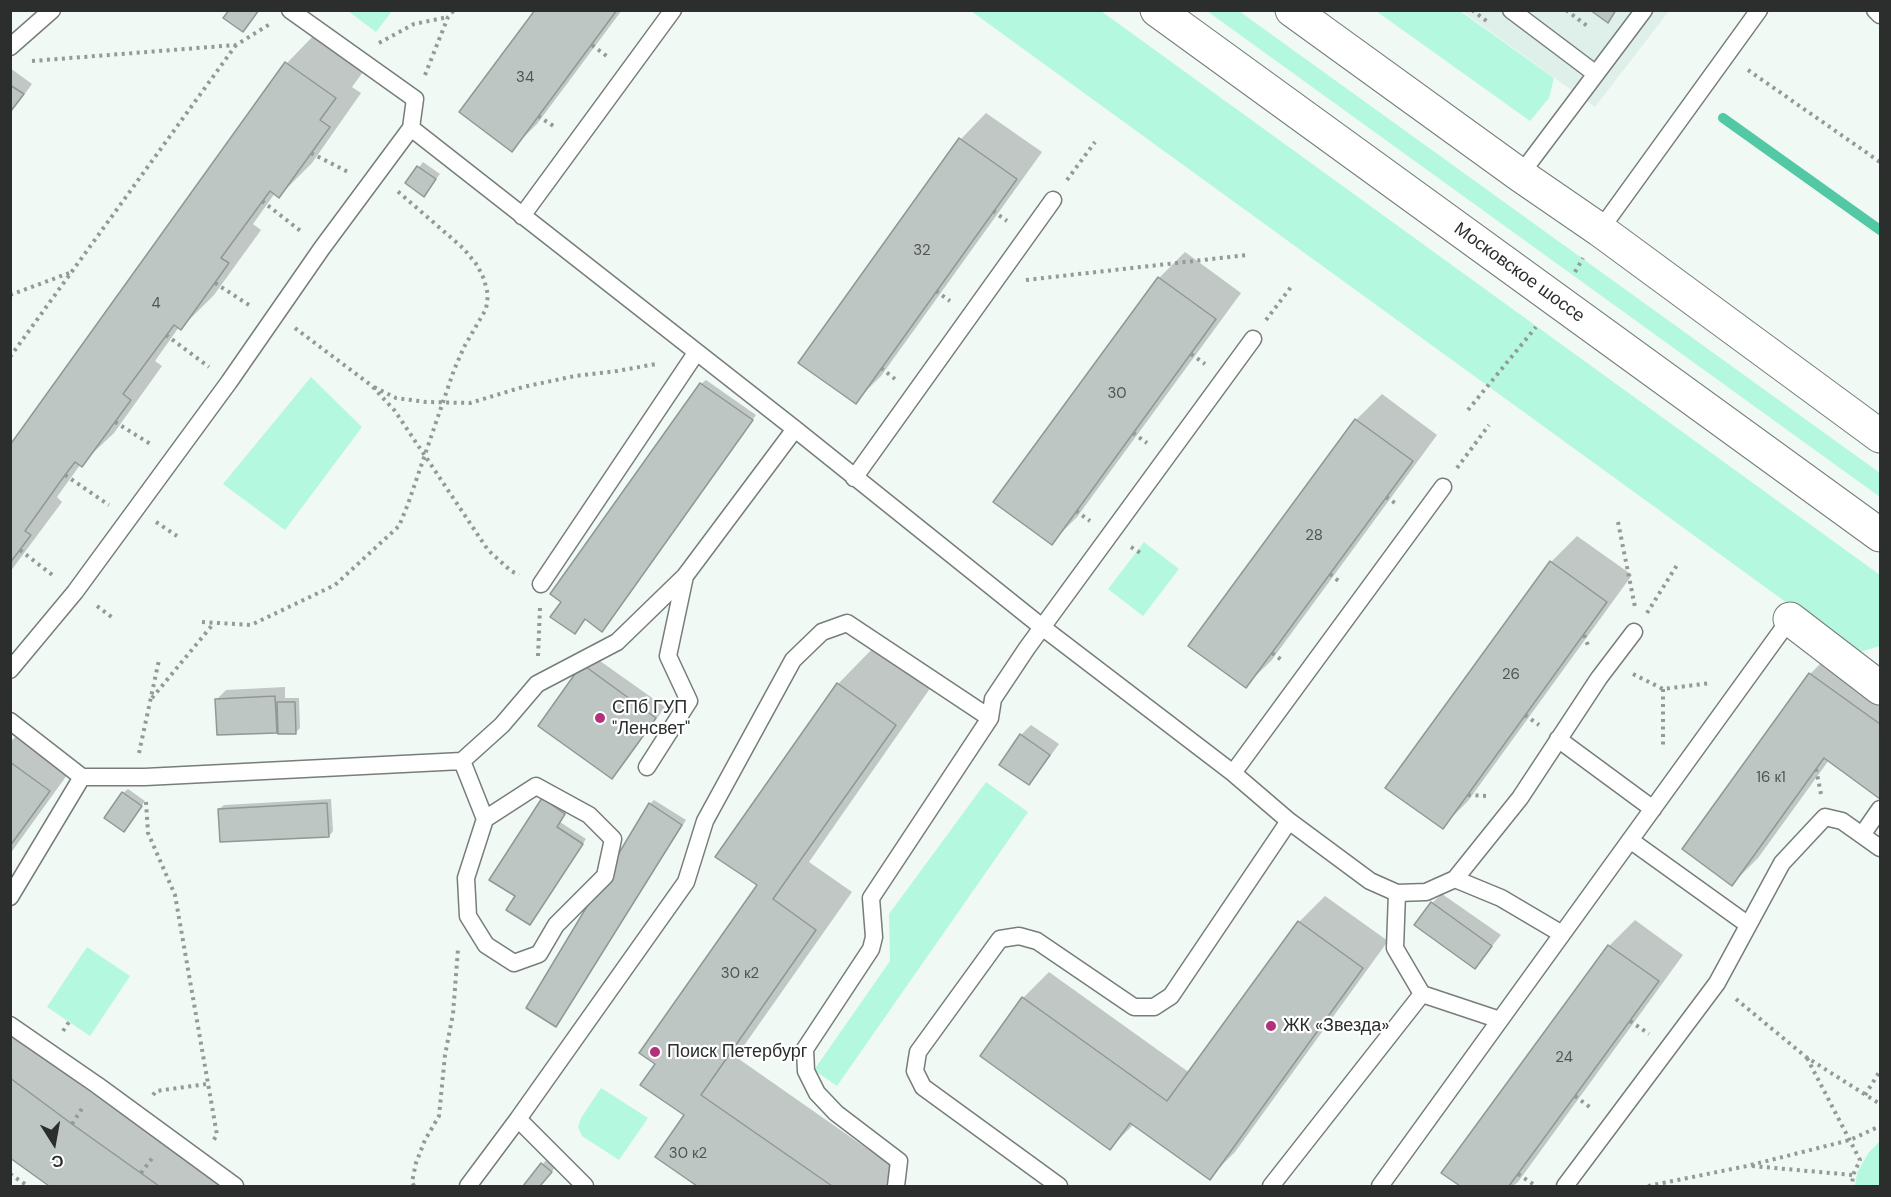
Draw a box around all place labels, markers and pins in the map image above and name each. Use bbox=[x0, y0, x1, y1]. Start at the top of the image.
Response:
place label: СПб ГУП "Ленсвет" bbox=[612, 697, 690, 740]
marker: СПб ГУП "Ленсвет" bbox=[593, 711, 607, 725]
place label: ЖК «Звезда» bbox=[1283, 1015, 1389, 1037]
marker: ЖК «Звезда» bbox=[1264, 1019, 1278, 1033]
place label: Поиск Петербург bbox=[667, 1041, 807, 1063]
marker: Поиск Петербург bbox=[648, 1045, 662, 1059]

